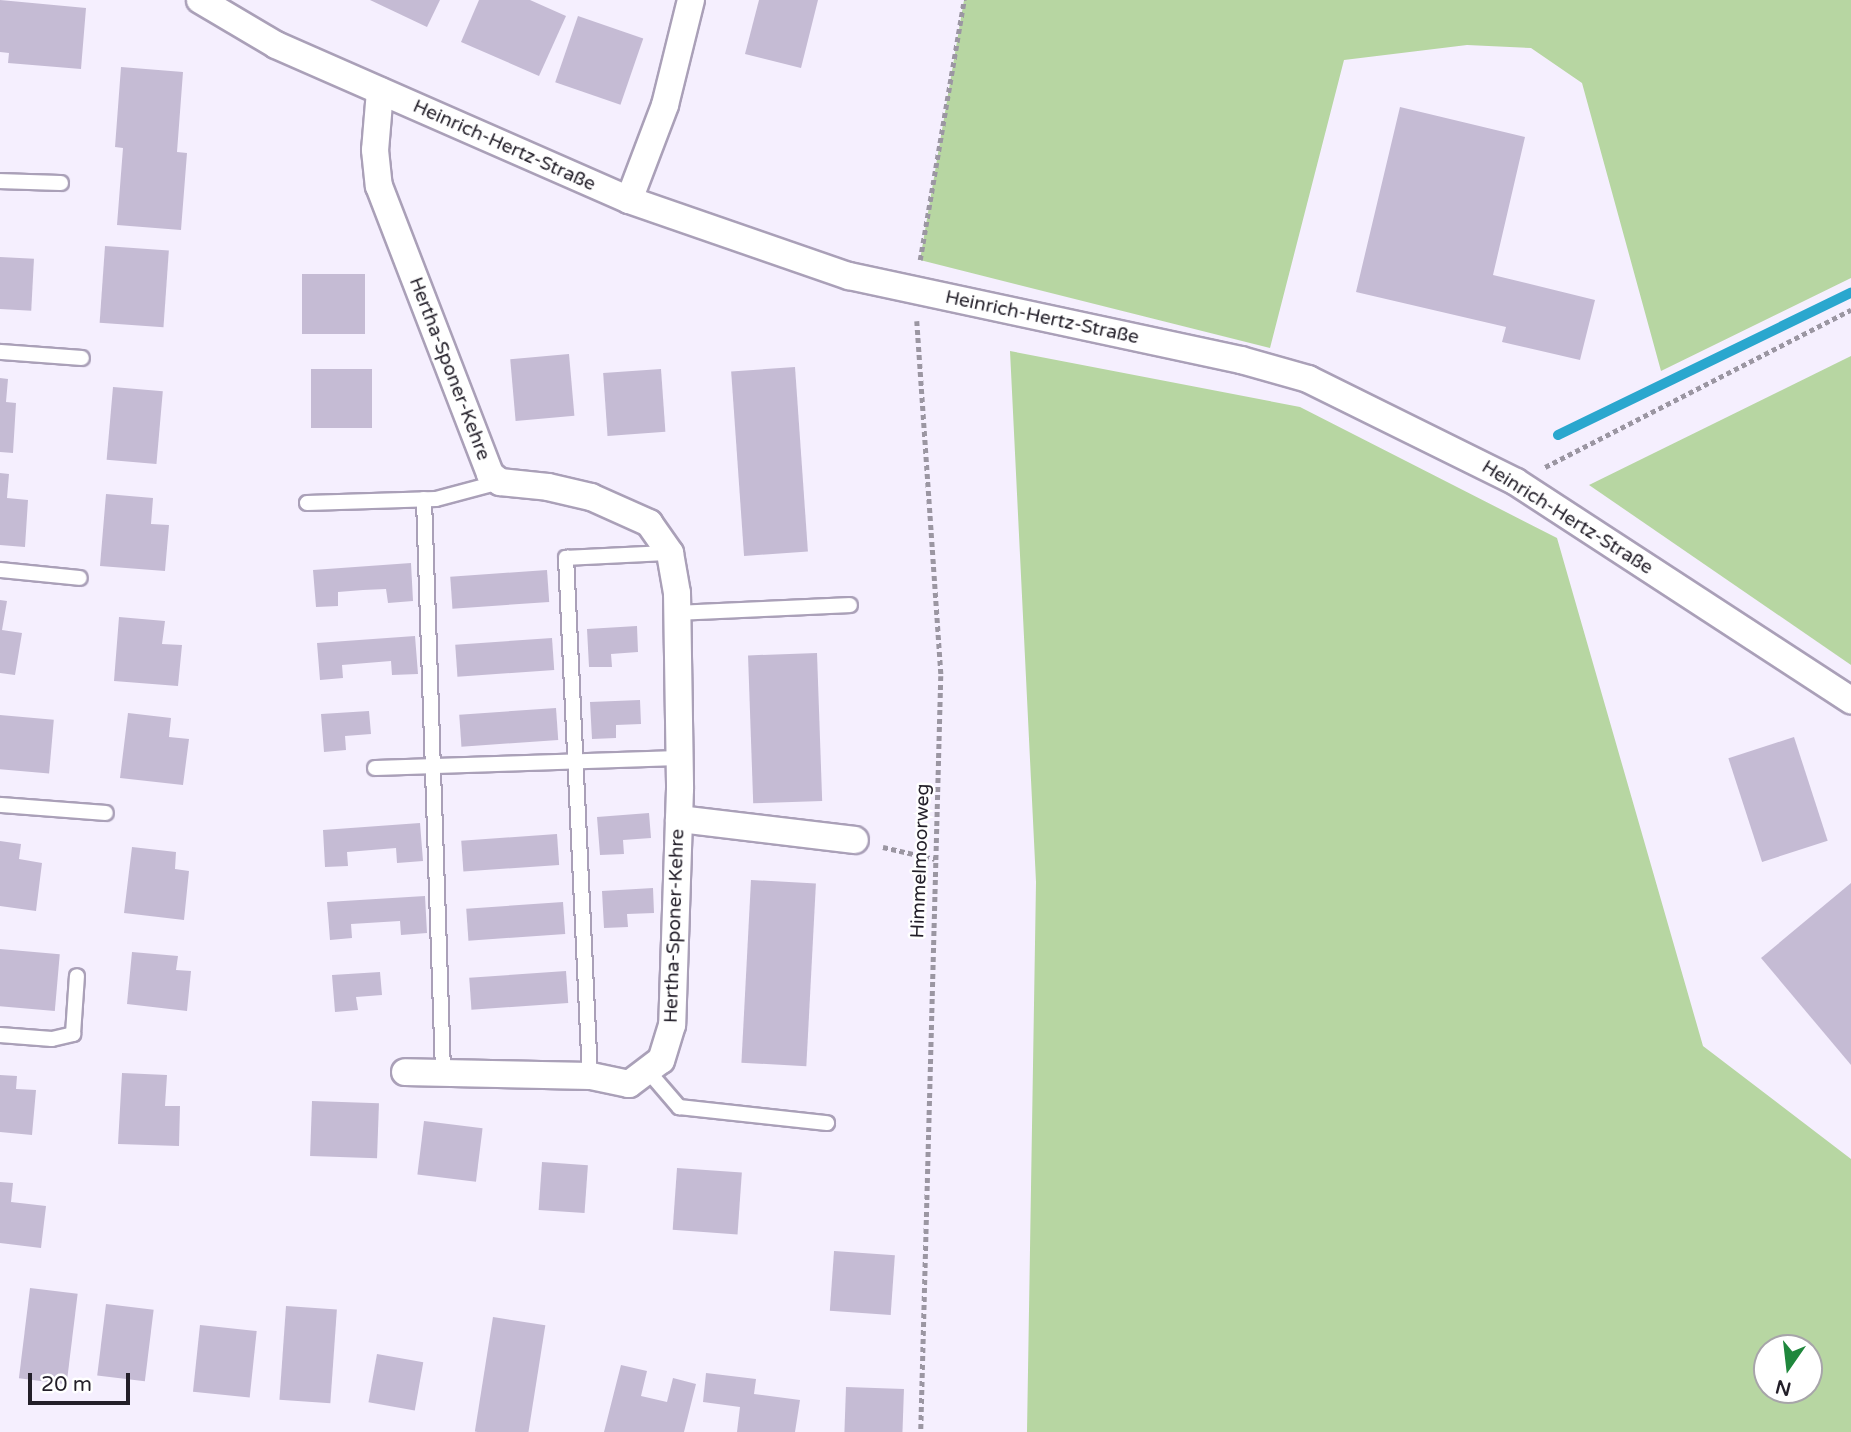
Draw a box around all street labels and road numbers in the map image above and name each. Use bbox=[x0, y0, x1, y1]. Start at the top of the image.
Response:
street label: Heinrich-Hertz-Straße bbox=[409, 95, 599, 197]
street label: Hertha-Sponer-Kehre bbox=[404, 274, 494, 464]
street label: Heinrich-Hertz-Straße bbox=[943, 286, 1141, 350]
street label: Heinrich-Hertz-Straße bbox=[1477, 456, 1657, 580]
street label: Himmelmoorweg bbox=[907, 783, 935, 939]
street label: Hertha-Sponer-Kehre bbox=[660, 829, 690, 1023]

